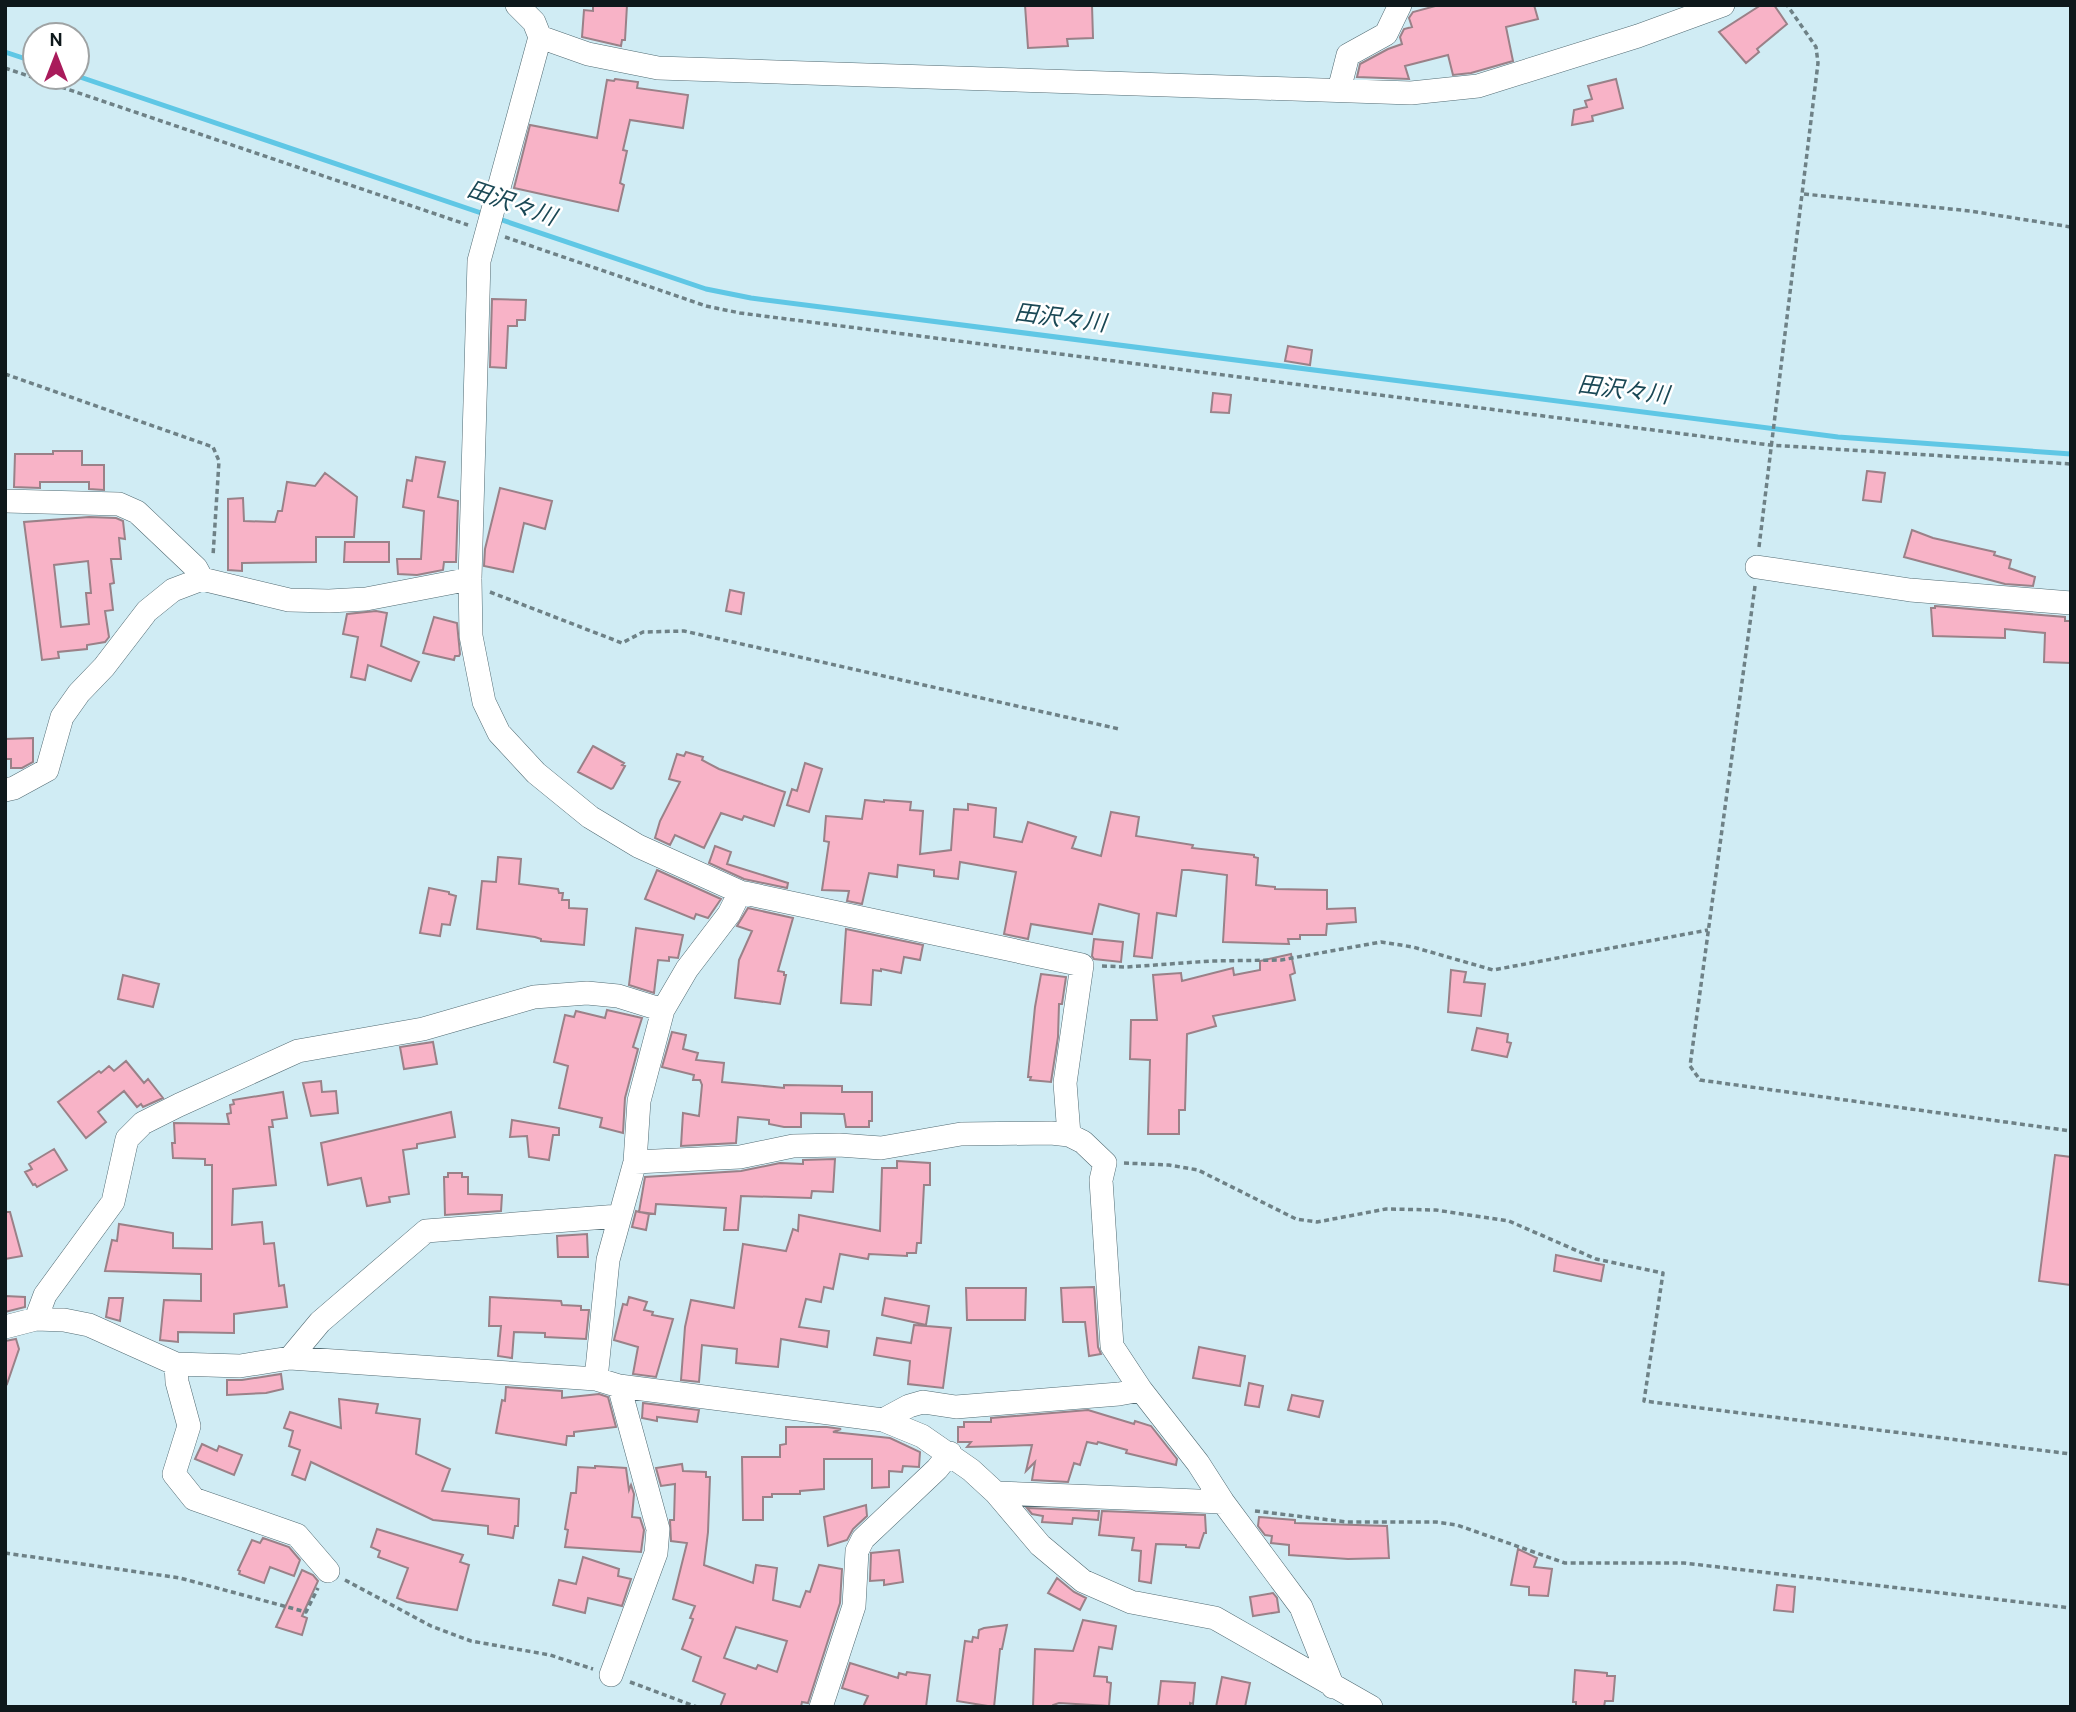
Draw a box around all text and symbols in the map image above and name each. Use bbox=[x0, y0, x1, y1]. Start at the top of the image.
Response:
north arrow bbox=[21, 21, 91, 91]
text: N bbox=[49, 29, 63, 53]
water label: 田沢々川 bbox=[463, 176, 562, 235]
water label: 田沢々川 bbox=[1013, 300, 1110, 340]
water label: 田沢々川 bbox=[1576, 372, 1673, 412]

